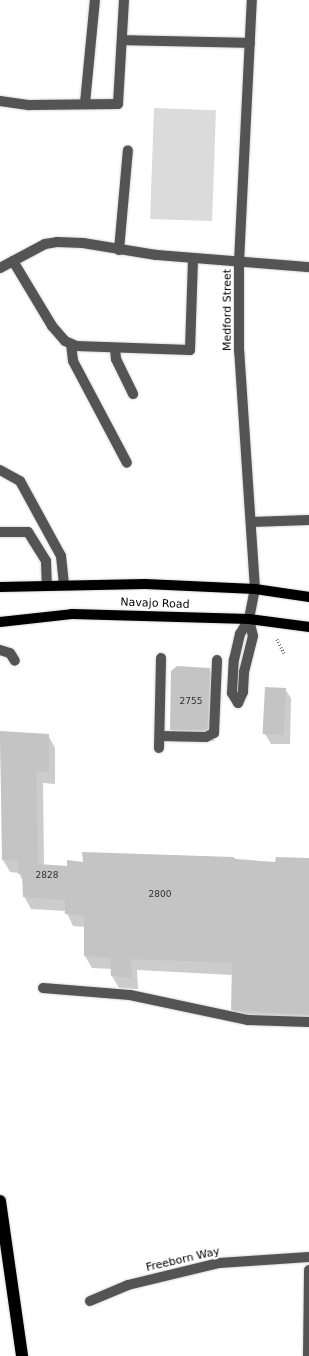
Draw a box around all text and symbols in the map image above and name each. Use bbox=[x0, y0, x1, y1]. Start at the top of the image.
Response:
street label: Medford Street bbox=[221, 269, 235, 351]
street label: Navajo Road bbox=[120, 596, 190, 612]
house number: 2755 bbox=[180, 696, 202, 706]
house number: 2828 bbox=[36, 870, 58, 880]
house number: 2800 bbox=[149, 889, 171, 899]
street label: Freeborn Way bbox=[145, 1245, 221, 1275]

